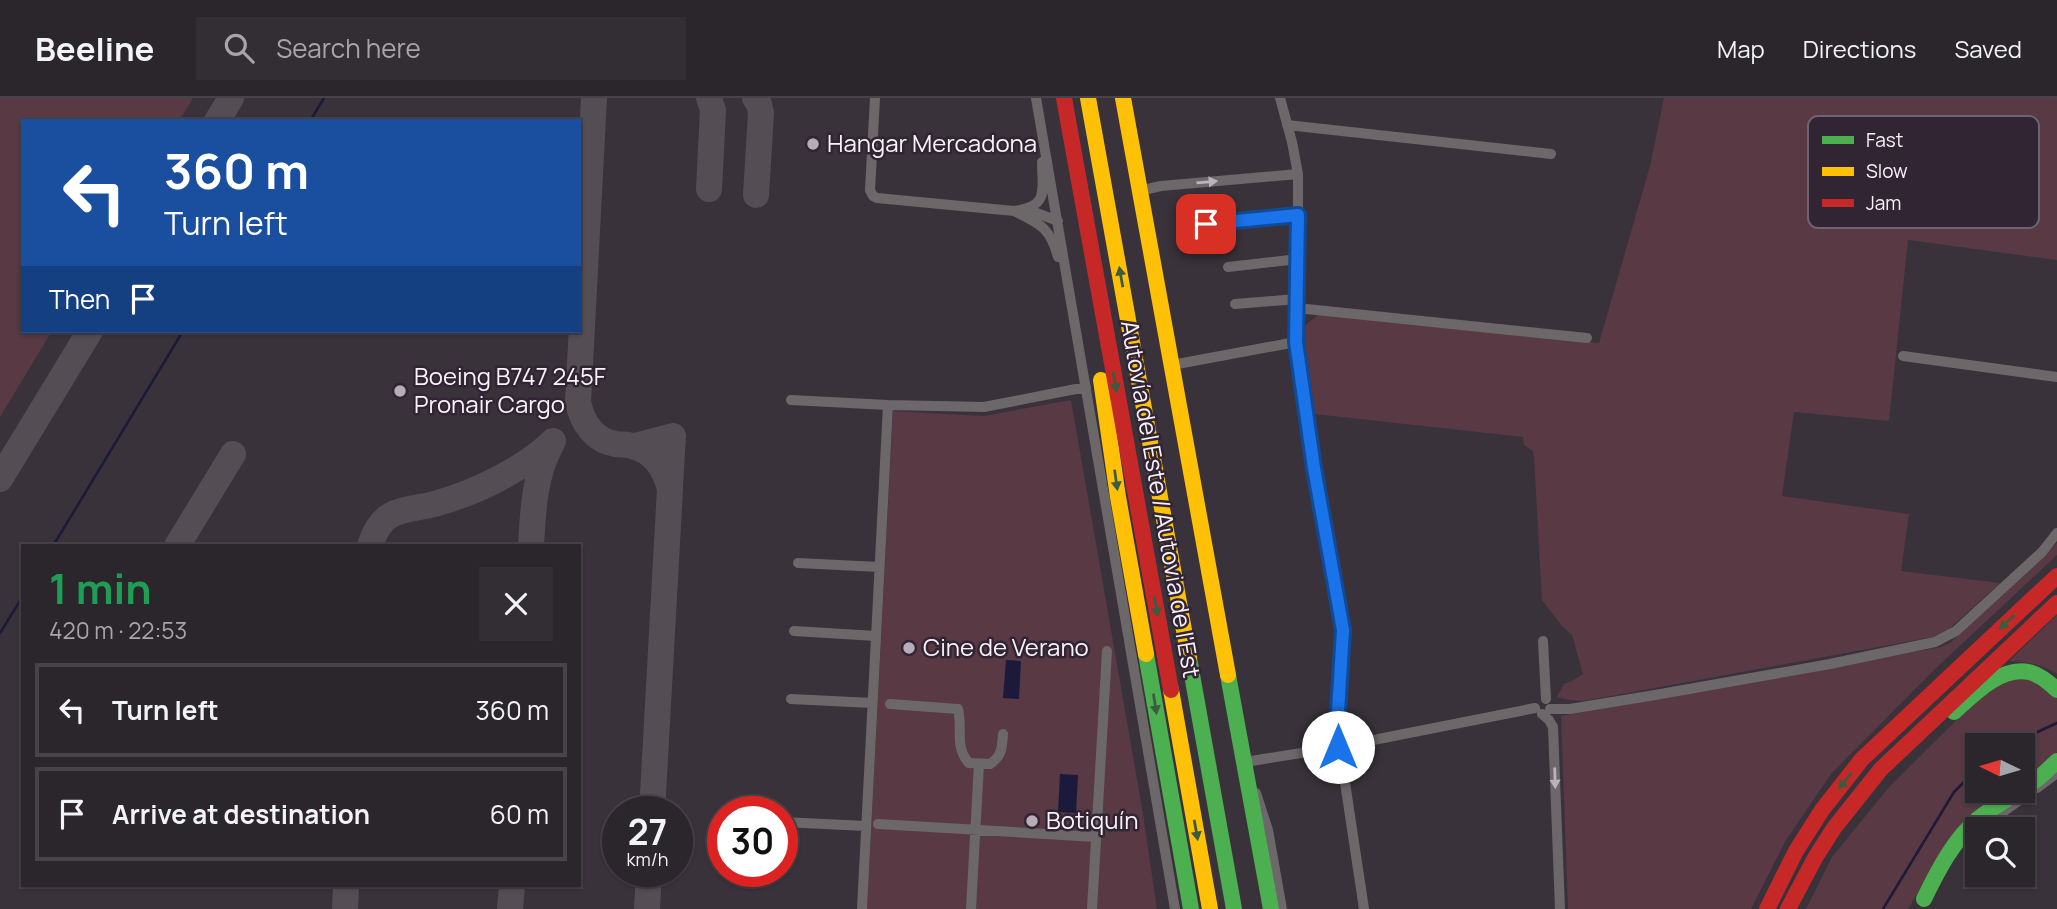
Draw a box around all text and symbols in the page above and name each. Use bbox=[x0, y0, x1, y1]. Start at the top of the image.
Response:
search box bbox=[196, 17, 686, 80]
text: Beeline bbox=[35, 26, 154, 71]
icon: search bbox=[220, 29, 258, 67]
text: Search here bbox=[276, 30, 421, 66]
text: Map bbox=[1717, 32, 1765, 65]
text: Directions bbox=[1803, 32, 1916, 65]
text: Saved bbox=[1954, 32, 2022, 65]
legend bbox=[1808, 116, 2039, 228]
place label: Hangar Mercadona bbox=[827, 126, 1037, 159]
text: Fast bbox=[1866, 127, 1903, 153]
marker: Hangar Mercadona bbox=[805, 136, 821, 152]
text: 360 m bbox=[164, 137, 309, 204]
icon: left bbox=[49, 147, 140, 238]
text: Slow bbox=[1866, 158, 1908, 184]
one-way arrow bbox=[1196, 176, 1218, 187]
text: Jam bbox=[1866, 190, 1901, 216]
pin bbox=[1176, 194, 1236, 254]
text: Turn left bbox=[164, 201, 288, 245]
icon: arrive bbox=[1187, 205, 1225, 243]
one-way arrow bbox=[1115, 266, 1126, 288]
icon: arrive bbox=[124, 280, 162, 318]
text: Then bbox=[49, 281, 110, 317]
street label: Autovía del Este / Autovia de l'Est bbox=[1114, 317, 1209, 680]
place label: Boeing B747 245F Pronair Cargo bbox=[414, 359, 606, 420]
one-way arrow bbox=[1110, 371, 1121, 393]
marker: Boeing B747 245F Pronair Cargo bbox=[392, 383, 408, 399]
one-way arrow bbox=[1111, 469, 1122, 491]
text: 1 min bbox=[49, 559, 152, 617]
button: close bbox=[479, 567, 553, 641]
one-way arrow bbox=[1151, 595, 1162, 617]
text: 420 m · 22:53 bbox=[49, 614, 187, 646]
one-way arrow bbox=[1999, 614, 2016, 630]
place label: Cine de Verano bbox=[923, 630, 1089, 663]
marker: Cine de Verano bbox=[901, 640, 917, 656]
icon: left bbox=[53, 691, 91, 729]
text: Turn left bbox=[112, 692, 219, 728]
text: 360 m bbox=[475, 692, 549, 728]
one-way arrow bbox=[1150, 693, 1161, 715]
position arrow bbox=[1301, 710, 1375, 784]
north arrow bbox=[1965, 733, 2035, 803]
map controls bbox=[1965, 733, 2035, 887]
one-way arrow bbox=[1549, 767, 1560, 789]
one-way arrow bbox=[1837, 772, 1852, 790]
icon: arrive bbox=[53, 795, 91, 833]
text: Arrive at destination bbox=[112, 796, 370, 832]
text: 60 m bbox=[490, 796, 549, 832]
speed limit sign: 30 bbox=[707, 796, 798, 887]
place label: Botiquín bbox=[1046, 803, 1138, 836]
text: 27 bbox=[628, 808, 667, 856]
marker: Botiquín bbox=[1024, 813, 1040, 829]
button: search bbox=[1965, 817, 2035, 887]
one-way arrow bbox=[1191, 819, 1202, 841]
text: km/h bbox=[627, 847, 668, 871]

